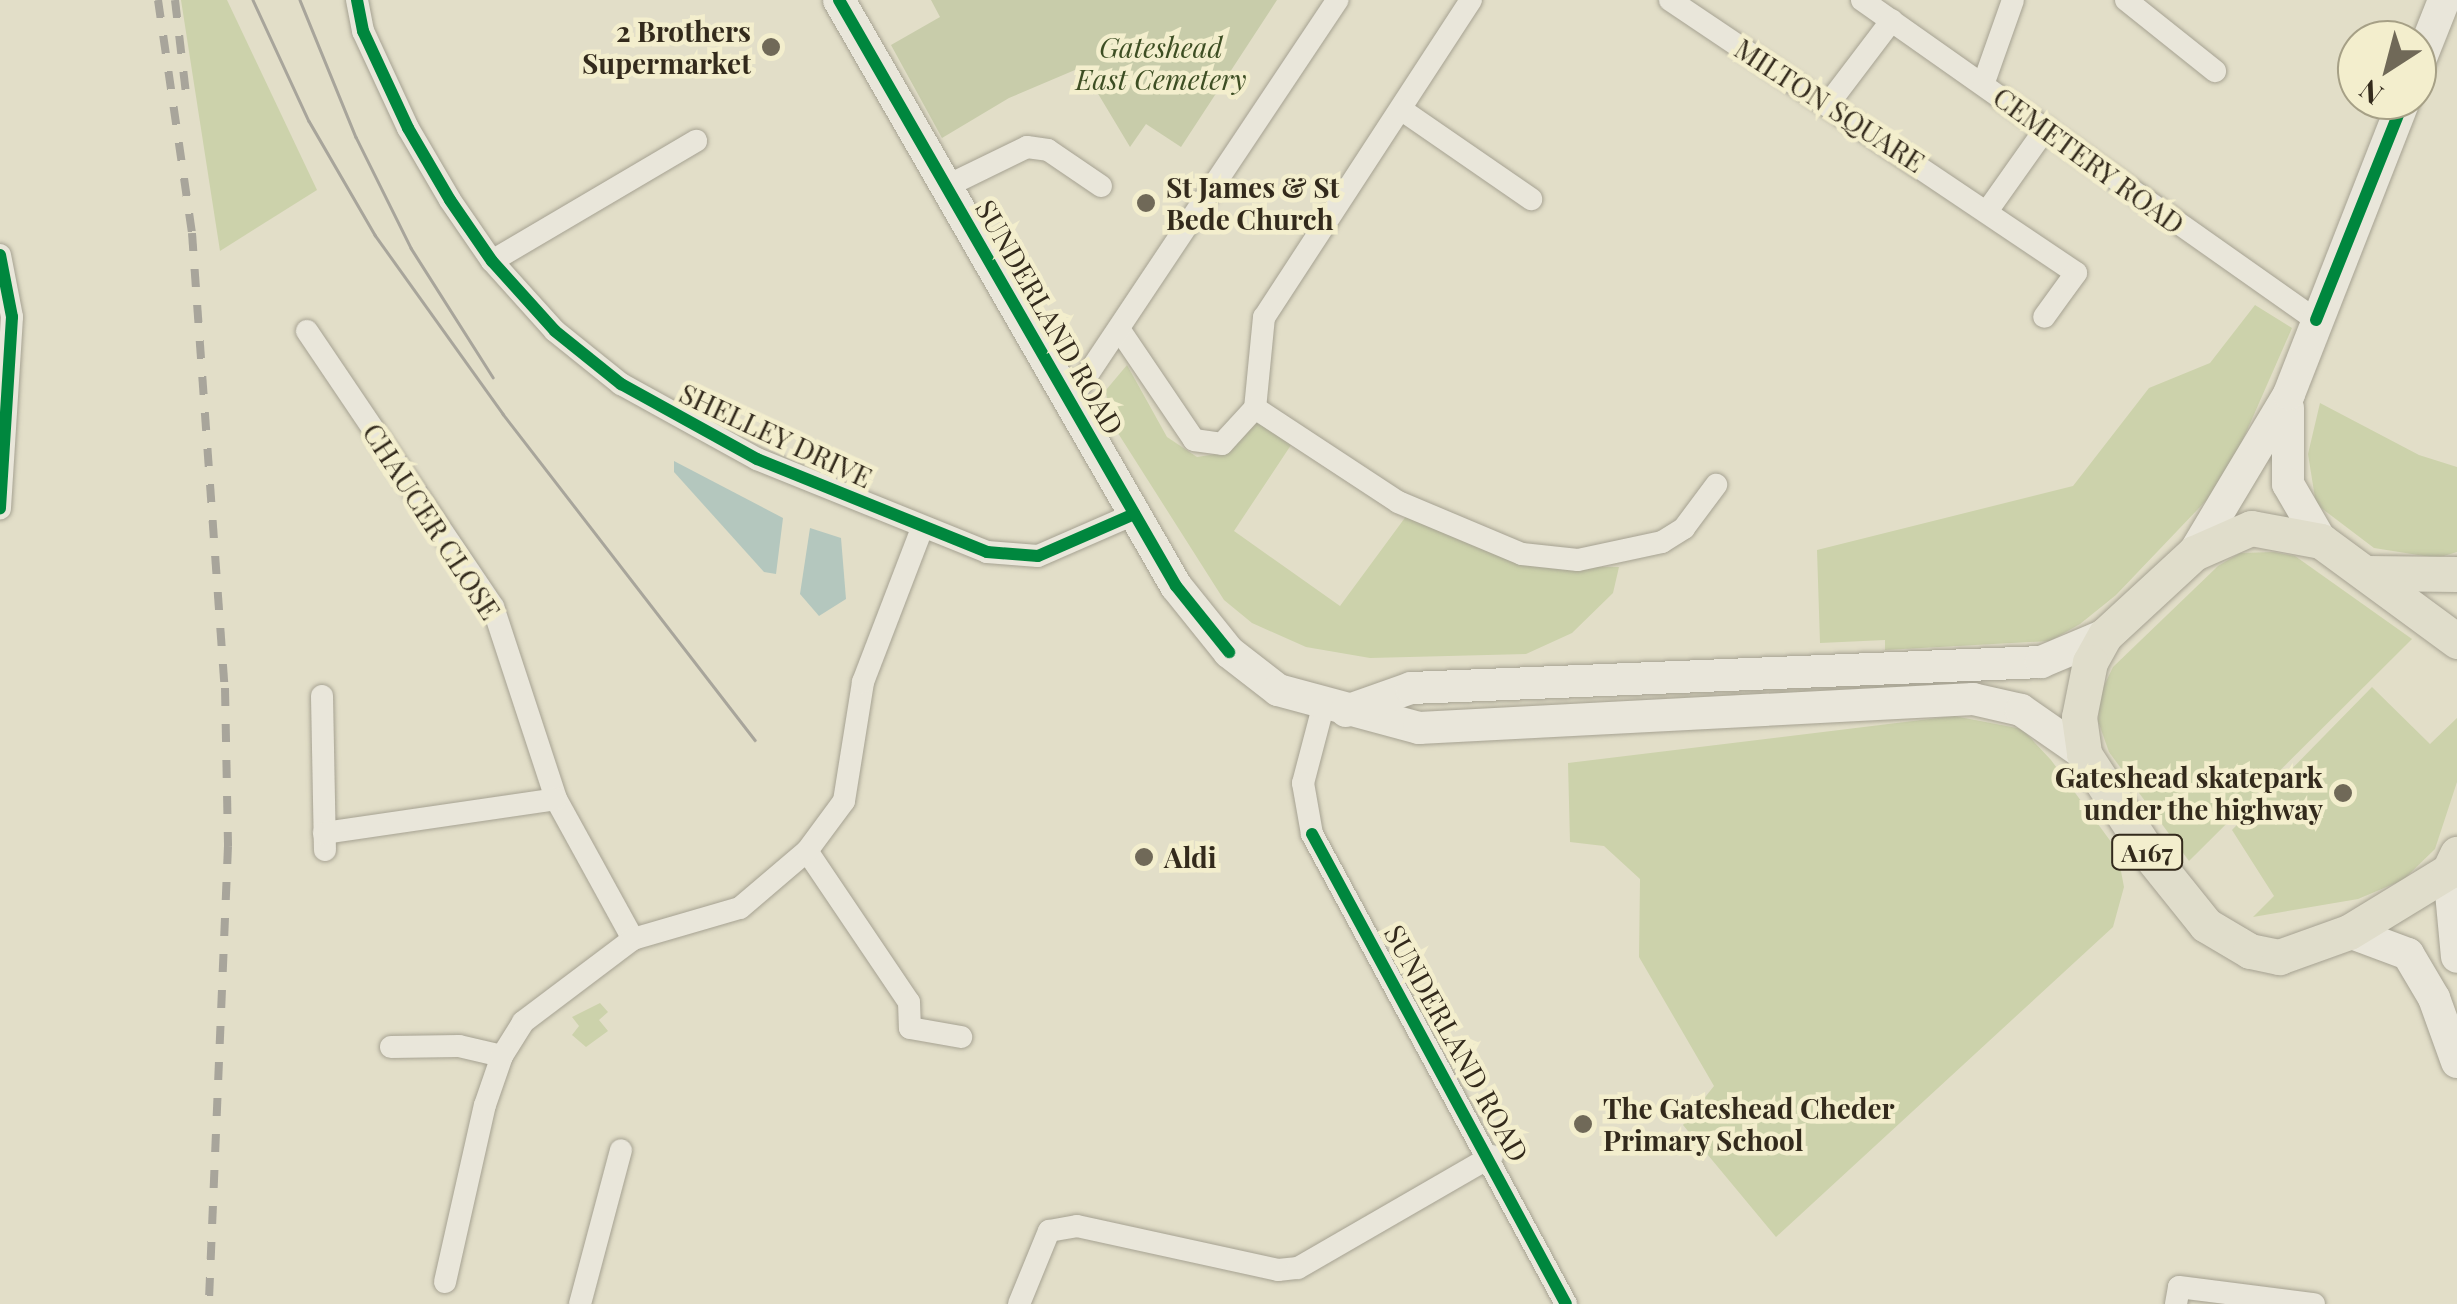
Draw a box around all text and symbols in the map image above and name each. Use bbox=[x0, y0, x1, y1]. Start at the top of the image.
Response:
place label: 2 Brothers Supermarket bbox=[582, 14, 751, 80]
north arrow bbox=[2337, 20, 2437, 120]
park label: Gateshead East Cemetery bbox=[1075, 30, 1247, 96]
street label: MILTON SQUARE bbox=[1729, 31, 1931, 179]
marker: 2 Brothers Supermarket bbox=[760, 36, 782, 58]
text: N bbox=[2351, 72, 2389, 114]
street label: CEMETERY ROAD bbox=[1987, 79, 2191, 241]
place label: St James & St Bede Church bbox=[1166, 170, 1340, 236]
marker: St James & St Bede Church bbox=[1135, 192, 1157, 214]
street label: SUNDERLAND ROAD bbox=[969, 194, 1131, 440]
street label: SHELLEY DRIVE bbox=[674, 376, 878, 494]
street label: CHAUCER CLOSE bbox=[356, 417, 508, 625]
place label: Gateshead skatepark under the highway bbox=[2055, 760, 2323, 826]
marker: Gateshead skatepark under the highway bbox=[2332, 782, 2354, 804]
road number: A167 bbox=[2110, 832, 2184, 872]
place label: Aldi bbox=[1164, 840, 1217, 874]
marker: Aldi bbox=[1133, 846, 1155, 868]
street label: SUNDERLAND ROAD bbox=[1378, 919, 1536, 1167]
place label: The Gateshead Cheder Primary School bbox=[1603, 1091, 1895, 1157]
marker: The Gateshead Cheder Primary School bbox=[1572, 1113, 1594, 1135]

